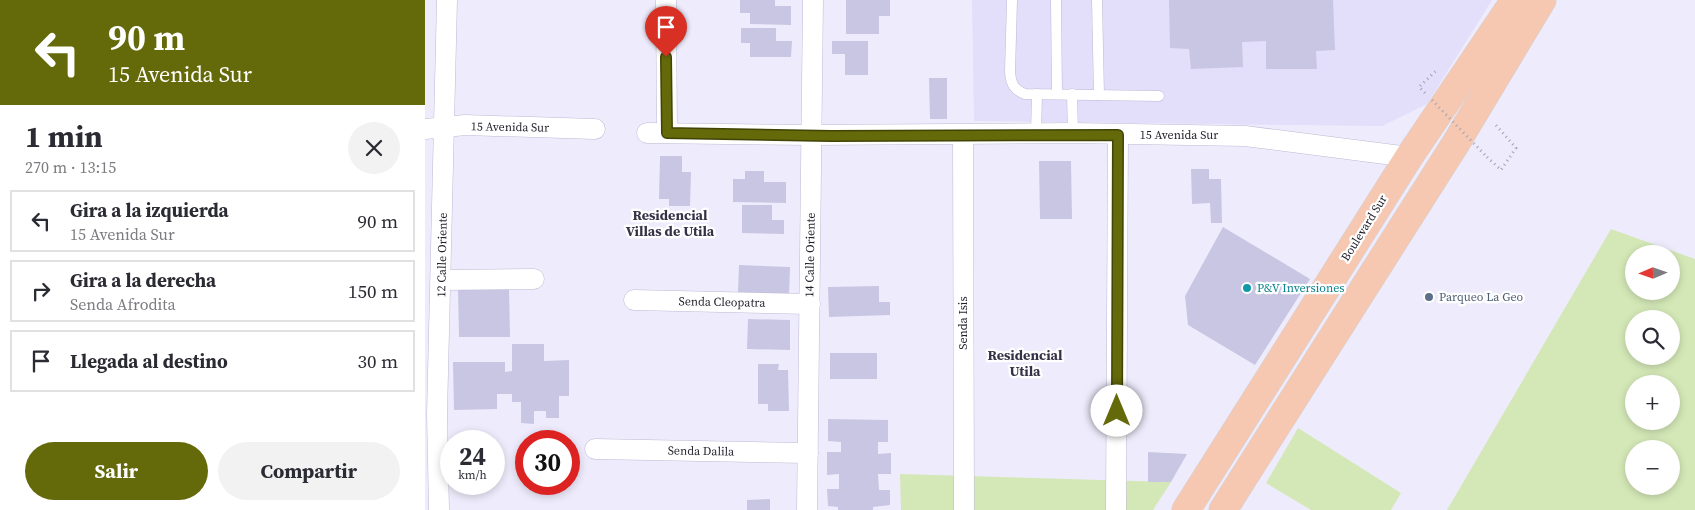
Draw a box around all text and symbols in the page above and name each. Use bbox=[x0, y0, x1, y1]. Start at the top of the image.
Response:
pin bbox=[645, 6, 687, 57]
icon: arrive bbox=[652, 13, 680, 41]
text: 90 m bbox=[108, 14, 185, 62]
icon: left bbox=[25, 20, 90, 85]
text: 15 Avenida Sur bbox=[108, 59, 252, 89]
text: 1 min bbox=[25, 116, 103, 157]
street label: 15 Avenida Sur bbox=[471, 118, 549, 136]
button: close bbox=[348, 122, 400, 174]
street label: 15 Avenida Sur bbox=[1140, 127, 1218, 143]
text: 270 m · 13:15 bbox=[25, 156, 116, 178]
street label: Boulevard Sur bbox=[1337, 192, 1391, 264]
text: Gira a la izquierda bbox=[70, 197, 229, 223]
district label: Residencial Villas de Utila bbox=[626, 205, 715, 241]
icon: left bbox=[27, 207, 55, 235]
text: 90 m bbox=[357, 208, 398, 234]
street label: 12 Calle Oriente bbox=[433, 212, 451, 298]
street label: 14 Calle Oriente bbox=[801, 212, 819, 298]
text: 15 Avenida Sur bbox=[70, 223, 175, 245]
north arrow bbox=[1625, 245, 1680, 300]
map controls bbox=[1625, 245, 1680, 495]
text: Gira a la derecha bbox=[70, 267, 216, 293]
icon: right bbox=[27, 277, 55, 305]
text: 150 m bbox=[348, 278, 398, 304]
place label: P&V Inversiones bbox=[1257, 280, 1345, 296]
marker: P&V Inversiones bbox=[1241, 282, 1253, 294]
place label: Parqueo La Geo bbox=[1439, 289, 1523, 305]
marker: Parqueo La Geo bbox=[1423, 291, 1435, 303]
text: Senda Afrodita bbox=[70, 293, 176, 315]
street label: Senda Cleopatra bbox=[678, 293, 766, 311]
street label: Senda Isis bbox=[955, 296, 971, 350]
button: search bbox=[1625, 310, 1680, 365]
district label: Residencial Utila bbox=[987, 345, 1063, 381]
icon: arrive bbox=[27, 347, 55, 375]
text: Llegada al destino bbox=[70, 348, 228, 374]
text: 30 m bbox=[357, 348, 398, 374]
button: + bbox=[1625, 375, 1680, 430]
position arrow bbox=[1090, 384, 1142, 436]
speed limit sign: 30 bbox=[515, 430, 580, 495]
text: 24 bbox=[459, 439, 486, 473]
button: − bbox=[1625, 440, 1680, 495]
button: Salir bbox=[25, 442, 208, 500]
button: Compartir bbox=[218, 442, 400, 500]
street label: Senda Dalila bbox=[668, 442, 735, 460]
text: km/h bbox=[458, 467, 487, 483]

